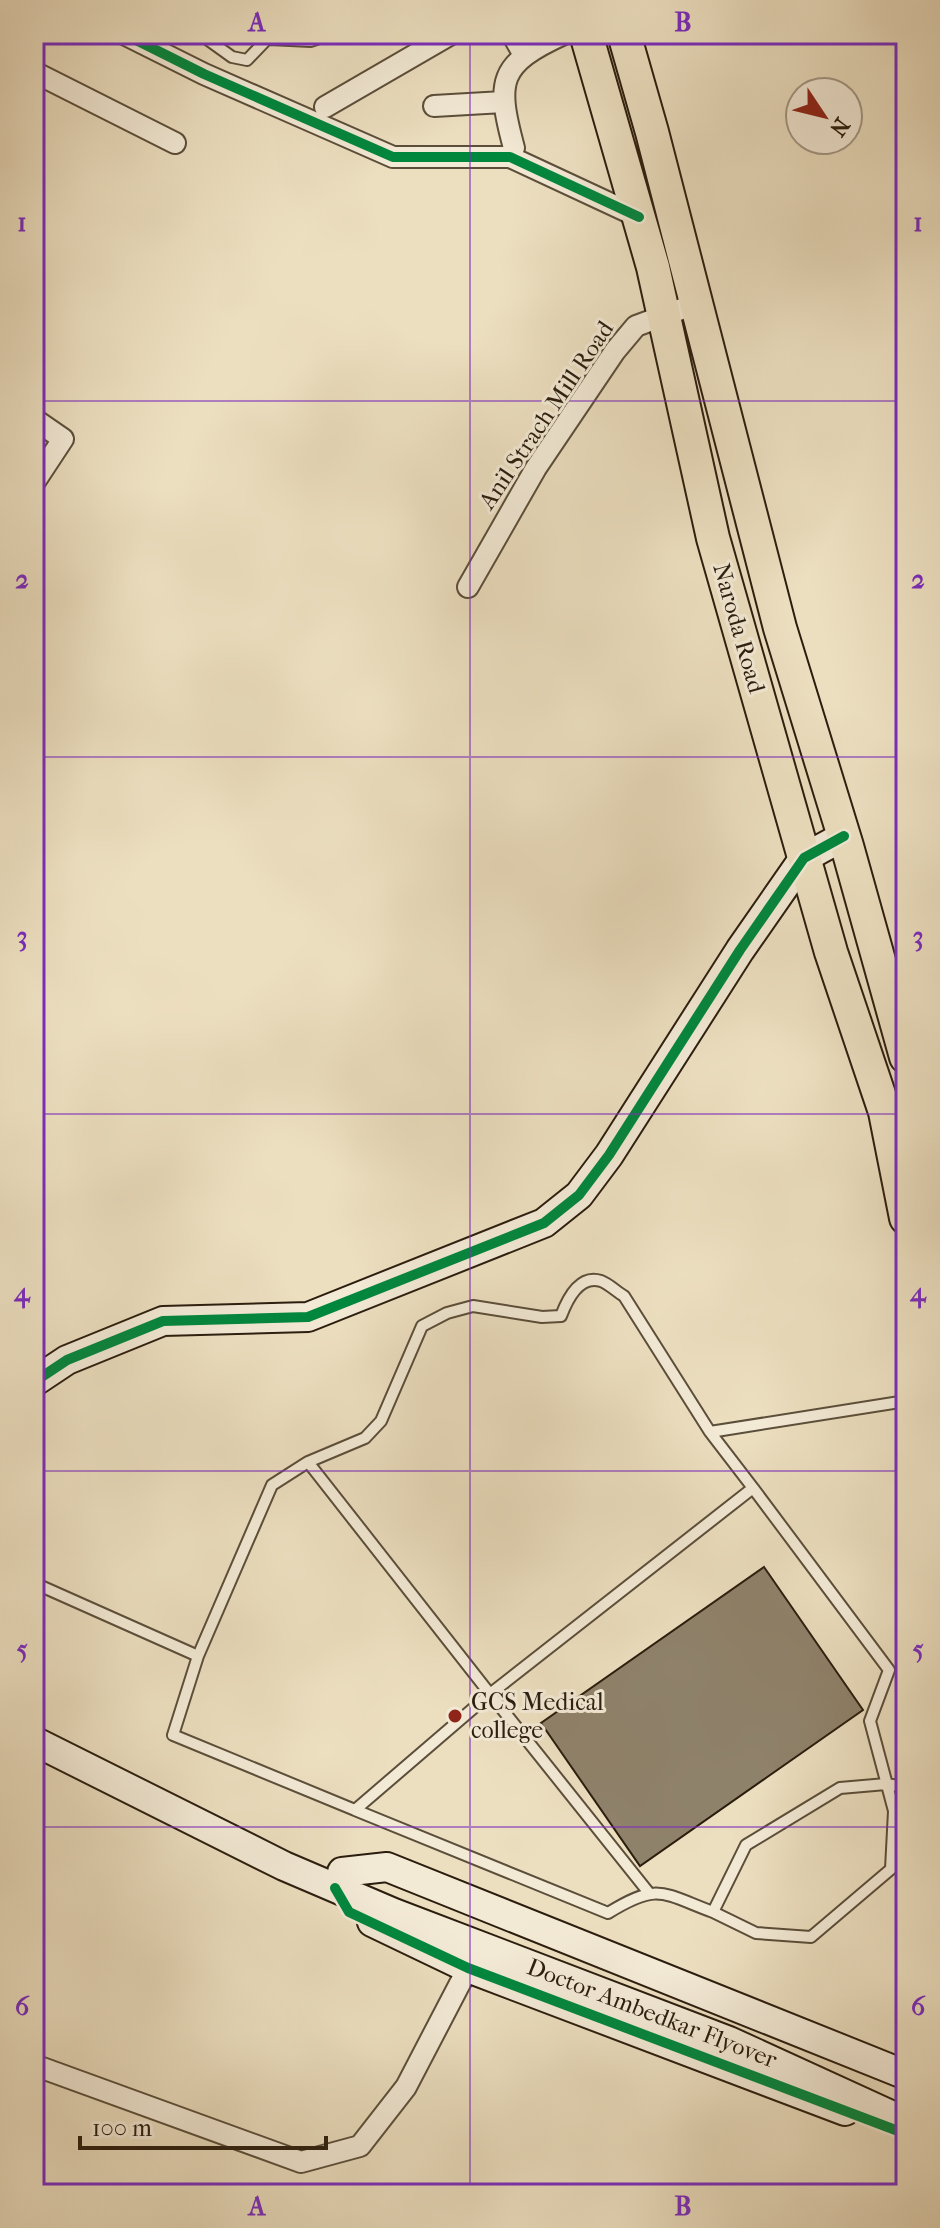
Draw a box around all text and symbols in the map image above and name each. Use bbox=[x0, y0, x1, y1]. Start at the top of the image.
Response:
text: A bbox=[247, 7, 267, 38]
text: B bbox=[675, 7, 692, 38]
north arrow bbox=[784, 76, 864, 156]
text: N bbox=[824, 113, 855, 141]
text: 1 bbox=[17, 207, 27, 238]
text: 1 bbox=[913, 207, 923, 238]
street label: Anil Strach Mill Road bbox=[472, 315, 620, 515]
street label: Naroda Road bbox=[707, 560, 771, 697]
text: 2 bbox=[15, 564, 29, 595]
text: 2 bbox=[911, 564, 925, 595]
text: 3 bbox=[17, 921, 27, 952]
text: 3 bbox=[913, 921, 923, 952]
text: 4 bbox=[13, 1277, 31, 1309]
text: 4 bbox=[909, 1277, 927, 1309]
text: 5 bbox=[16, 1634, 28, 1665]
text: 5 bbox=[912, 1634, 924, 1665]
place label: GCS Medical college bbox=[471, 1688, 604, 1744]
marker: GCS Medical college bbox=[446, 1707, 464, 1725]
street label: Doctor Ambedkar Flyover bbox=[523, 1952, 782, 2074]
text: 6 bbox=[15, 1991, 30, 2022]
text: 6 bbox=[911, 1991, 926, 2022]
scale bar bbox=[80, 2100, 326, 2150]
text: 100 m bbox=[92, 2114, 152, 2142]
text: A bbox=[247, 2191, 267, 2222]
text: B bbox=[675, 2191, 692, 2222]

